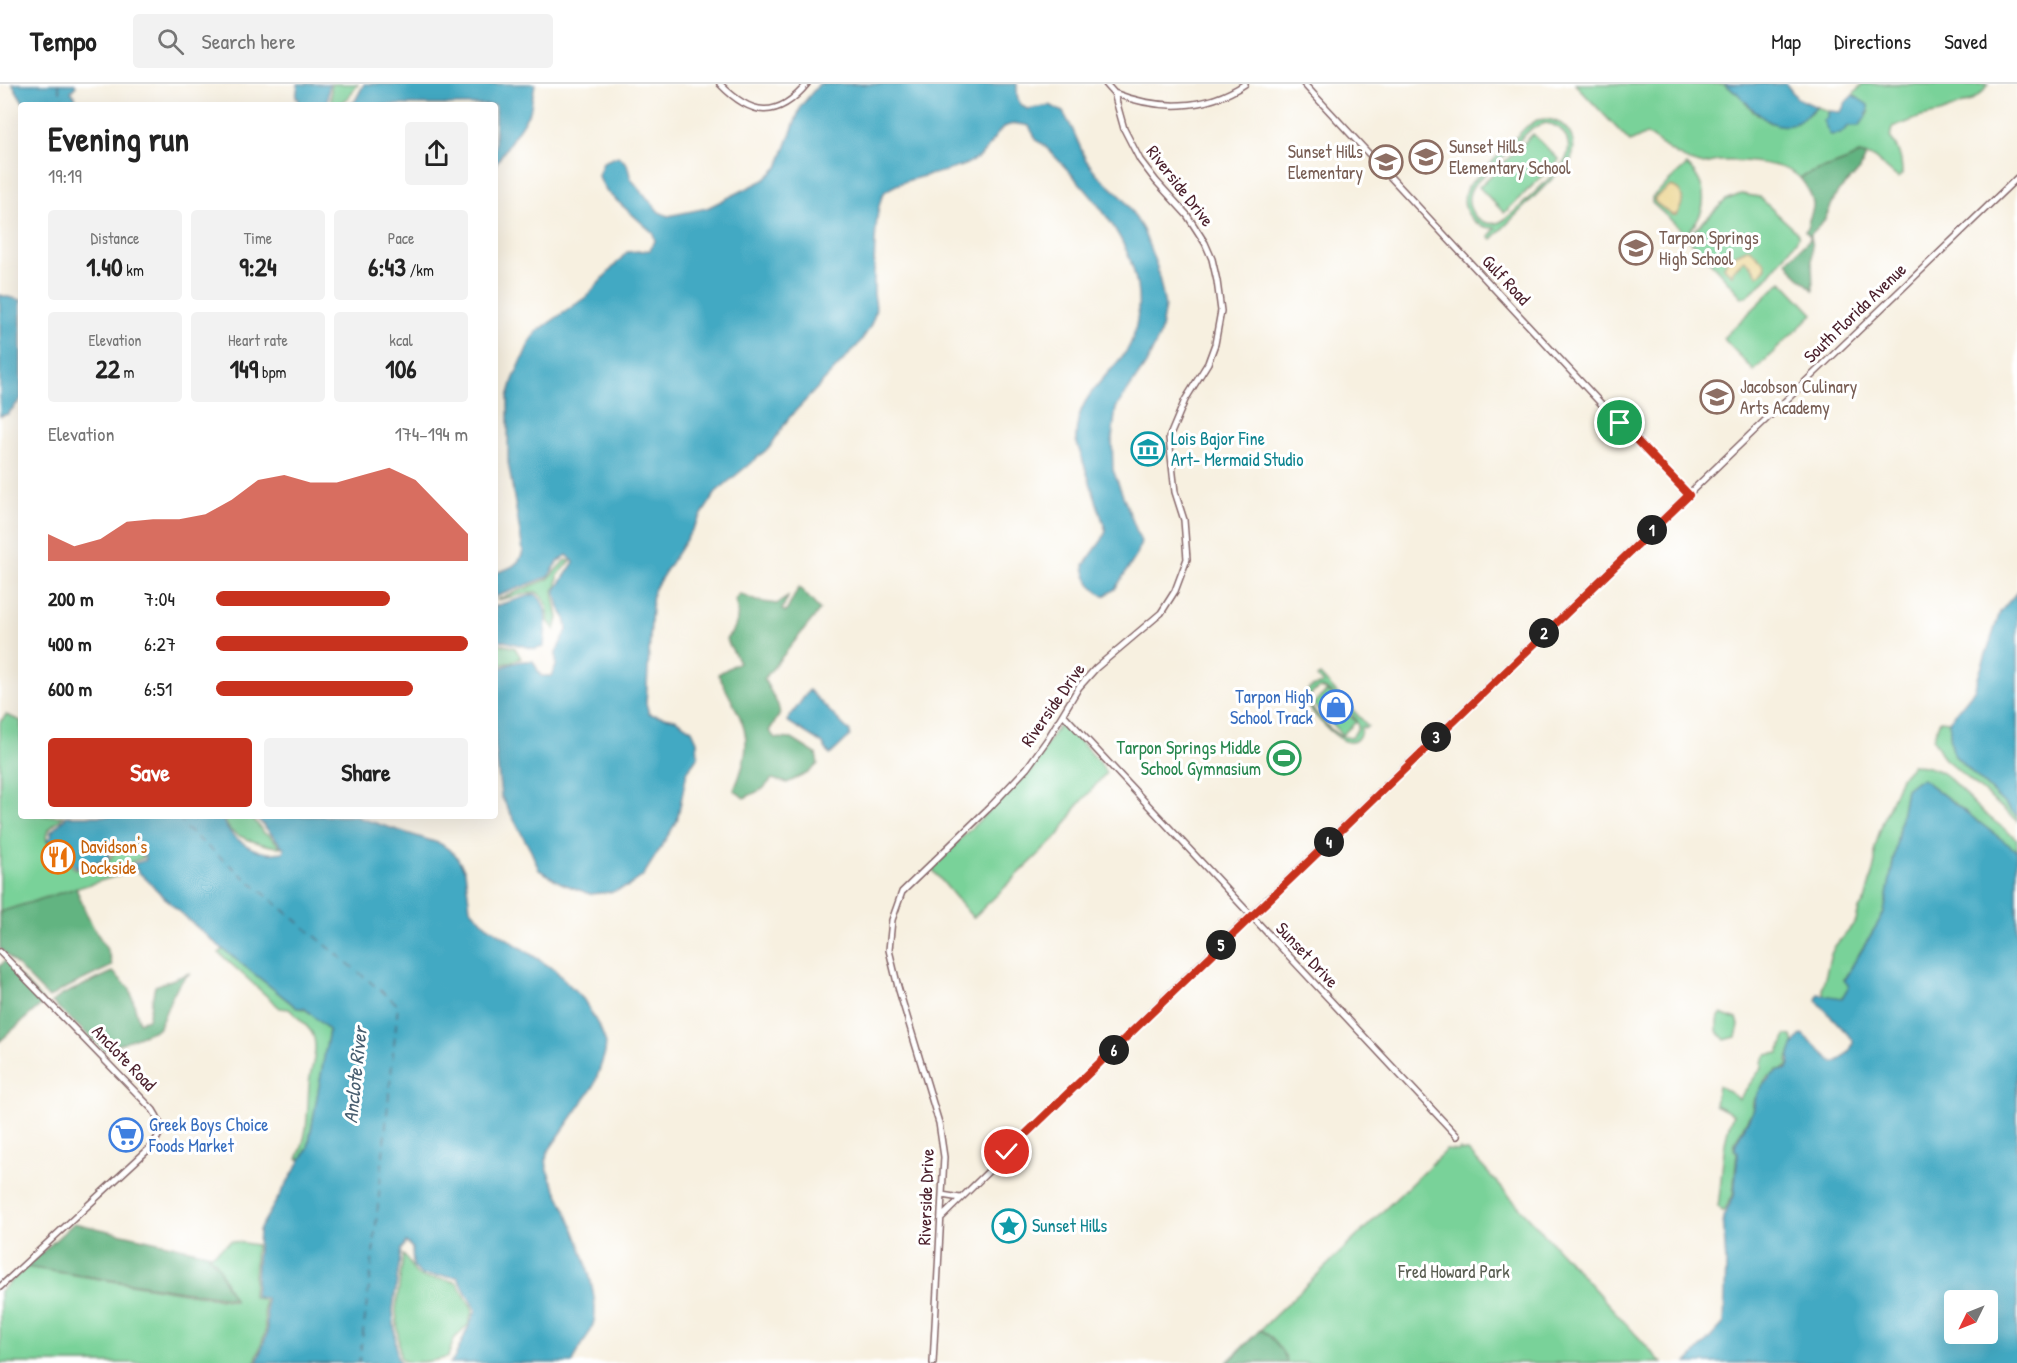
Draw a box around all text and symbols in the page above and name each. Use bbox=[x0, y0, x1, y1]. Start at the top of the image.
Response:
search box bbox=[133, 14, 553, 68]
text: Tempo bbox=[30, 22, 97, 60]
icon: search bbox=[154, 25, 187, 58]
text: Search here bbox=[202, 26, 296, 56]
text: Map bbox=[1771, 27, 1801, 56]
text: Directions bbox=[1834, 27, 1911, 56]
text: Saved bbox=[1944, 27, 1987, 56]
text: Evening run bbox=[48, 117, 189, 161]
button: share bbox=[405, 122, 468, 185]
place label: Sunset Hills Elementary School bbox=[1449, 134, 1571, 180]
place label: Sunset Hills Elementary bbox=[1288, 139, 1363, 185]
school or university icon: Sunset Hills Elementary School bbox=[1408, 139, 1444, 175]
street label: Riverside Drive bbox=[1141, 140, 1220, 231]
school or university icon: Sunset Hills Elementary bbox=[1368, 144, 1404, 180]
text: 19:19 bbox=[48, 162, 82, 189]
place label: Tarpon Springs High School bbox=[1659, 225, 1759, 271]
text: Distance bbox=[91, 227, 139, 249]
text: Time bbox=[244, 227, 272, 249]
text: Pace bbox=[388, 227, 414, 249]
school or university icon: Tarpon Springs High School bbox=[1618, 230, 1654, 266]
text: 1.40 bbox=[86, 249, 123, 284]
text: 9:24 bbox=[239, 249, 277, 284]
text: 6:43 bbox=[368, 249, 406, 284]
street label: Gulf Road bbox=[1477, 249, 1536, 310]
street label: South Florida Avenue bbox=[1798, 257, 1912, 368]
text: km bbox=[123, 259, 144, 281]
text: /km bbox=[406, 259, 434, 281]
text: Elevation bbox=[88, 329, 142, 351]
text: Heart rate bbox=[228, 329, 288, 351]
text: kcal bbox=[389, 329, 413, 351]
text: 22 bbox=[96, 351, 120, 386]
text: 149 bbox=[230, 351, 258, 386]
text: 106 bbox=[385, 351, 417, 386]
text: m bbox=[120, 361, 134, 383]
text: bpm bbox=[258, 361, 286, 383]
place label: Jacobson Culinary Arts Academy bbox=[1740, 374, 1858, 420]
school or university icon: Jacobson Culinary Arts Academy bbox=[1699, 379, 1735, 415]
pin bbox=[1594, 397, 1645, 448]
icon: arrive bbox=[1603, 406, 1636, 439]
text: Elevation bbox=[48, 420, 114, 447]
text: 174–194 m bbox=[395, 420, 468, 447]
place label: Lois Bajor Fine Art- Mermaid Studio bbox=[1171, 426, 1304, 472]
museum icon: Lois Bajor Fine Art- Mermaid Studio bbox=[1130, 431, 1166, 467]
pin: 1 bbox=[1637, 515, 1667, 545]
text: 1 bbox=[1649, 519, 1655, 541]
text: 200 m bbox=[48, 585, 93, 612]
text: 7:04 bbox=[144, 585, 175, 612]
pin: 2 bbox=[1529, 618, 1559, 648]
text: 2 bbox=[1540, 622, 1548, 644]
text: 400 m bbox=[48, 630, 92, 657]
text: 6:27 bbox=[144, 630, 176, 657]
street label: Riverside Drive bbox=[1015, 658, 1091, 751]
text: 600 m bbox=[48, 675, 92, 702]
text: 6:51 bbox=[144, 675, 172, 702]
place label: Tarpon High School Track bbox=[1230, 684, 1314, 730]
shop icon: Tarpon High School Track bbox=[1318, 689, 1354, 725]
pin: 3 bbox=[1421, 722, 1451, 752]
text: 3 bbox=[1432, 726, 1440, 748]
place label: Tarpon Springs Middle School Gymnasium bbox=[1116, 735, 1261, 781]
button: Save bbox=[48, 738, 252, 807]
button: Share bbox=[264, 738, 468, 807]
sports icon: Tarpon Springs Middle School Gymnasium bbox=[1266, 740, 1302, 776]
pin: 4 bbox=[1314, 827, 1344, 857]
text: 4 bbox=[1326, 831, 1332, 853]
place label: Davidson's Dockside bbox=[81, 834, 147, 880]
restaurant icon: Davidson's Dockside bbox=[40, 839, 76, 875]
street label: Sunset Drive bbox=[1270, 916, 1344, 993]
pin: 5 bbox=[1206, 930, 1236, 960]
text: 5 bbox=[1218, 934, 1224, 956]
street label: Anclote Road bbox=[87, 1019, 162, 1096]
water label: Anclote River bbox=[336, 1023, 373, 1124]
pin: 6 bbox=[1099, 1035, 1129, 1065]
text: 6 bbox=[1111, 1039, 1117, 1061]
place label: Greek Boys Choice Foods Market bbox=[148, 1112, 268, 1158]
supermarket icon: Greek Boys Choice Foods Market bbox=[108, 1117, 144, 1153]
pin bbox=[981, 1126, 1032, 1177]
icon: check bbox=[990, 1135, 1023, 1168]
street label: Riverside Drive bbox=[911, 1148, 940, 1246]
place icon: Sunset Hills bbox=[991, 1208, 1027, 1244]
place label: Sunset Hills bbox=[1032, 1213, 1107, 1238]
park label: Fred Howard Park bbox=[1397, 1259, 1510, 1284]
north arrow bbox=[1944, 1290, 1998, 1344]
map controls bbox=[1944, 1290, 1998, 1344]

